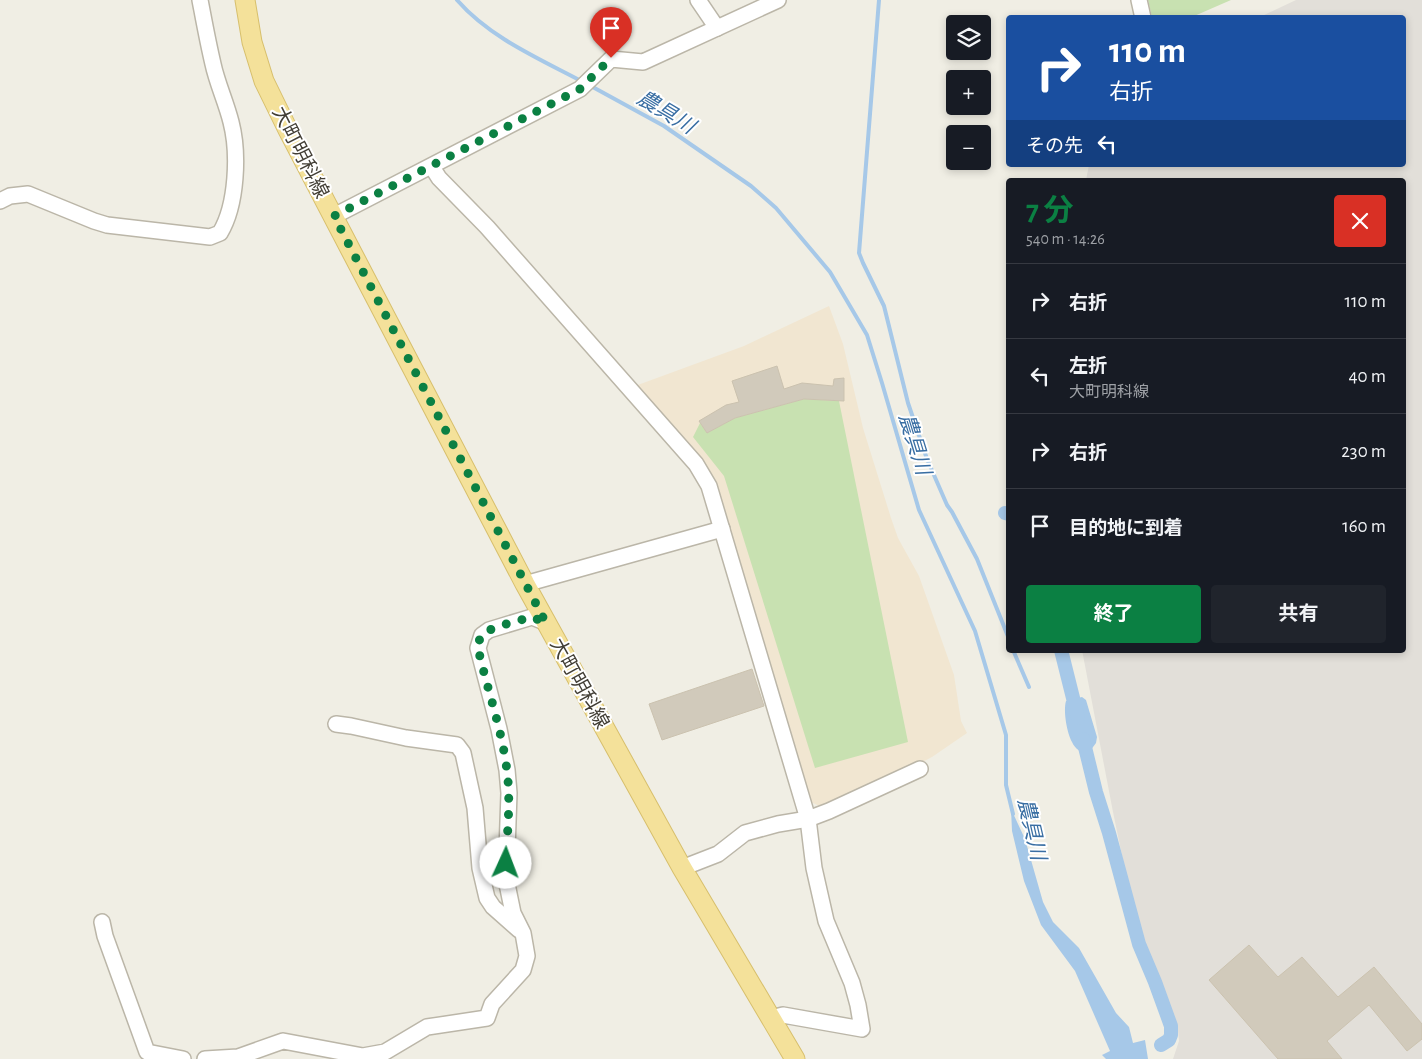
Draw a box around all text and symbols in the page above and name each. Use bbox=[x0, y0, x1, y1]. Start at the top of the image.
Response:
pin bbox=[590, 7, 632, 58]
icon: arrive bbox=[597, 14, 625, 42]
map controls bbox=[946, 15, 991, 170]
button: layers bbox=[946, 15, 991, 60]
text: 110 m bbox=[1109, 34, 1186, 69]
icon: right bbox=[1026, 35, 1091, 100]
button: + bbox=[946, 70, 991, 115]
text: 右折 bbox=[1109, 81, 1153, 103]
water label: 農具川 bbox=[633, 86, 700, 139]
street label: 大町明科線 bbox=[268, 102, 334, 202]
button: − bbox=[946, 125, 991, 170]
icon: left bbox=[1093, 130, 1121, 158]
text: その先 bbox=[1026, 137, 1083, 156]
button: close bbox=[1334, 195, 1386, 247]
text: 7 分 bbox=[1026, 196, 1074, 226]
text: 540 m · 14:26 bbox=[1026, 231, 1105, 247]
icon: right bbox=[1026, 287, 1054, 315]
text: 110 m bbox=[1345, 292, 1386, 311]
text: 右折 bbox=[1069, 294, 1107, 313]
text: 左折 bbox=[1069, 357, 1107, 376]
icon: left bbox=[1026, 362, 1054, 390]
text: 40 m bbox=[1348, 367, 1386, 386]
text: 大町明科線 bbox=[1069, 384, 1149, 400]
water label: 農具川 bbox=[895, 411, 935, 479]
icon: right bbox=[1026, 437, 1054, 465]
text: 230 m bbox=[1341, 442, 1386, 461]
text: 右折 bbox=[1069, 444, 1107, 463]
icon: arrive bbox=[1026, 512, 1054, 540]
text: 160 m bbox=[1342, 517, 1386, 536]
text: 目的地に到着 bbox=[1069, 519, 1183, 538]
button: 終了 bbox=[1026, 585, 1201, 643]
button: 共有 bbox=[1211, 585, 1386, 643]
street label: 大町明科線 bbox=[546, 634, 614, 732]
water label: 農具川 bbox=[1014, 796, 1050, 864]
position arrow bbox=[479, 836, 531, 888]

